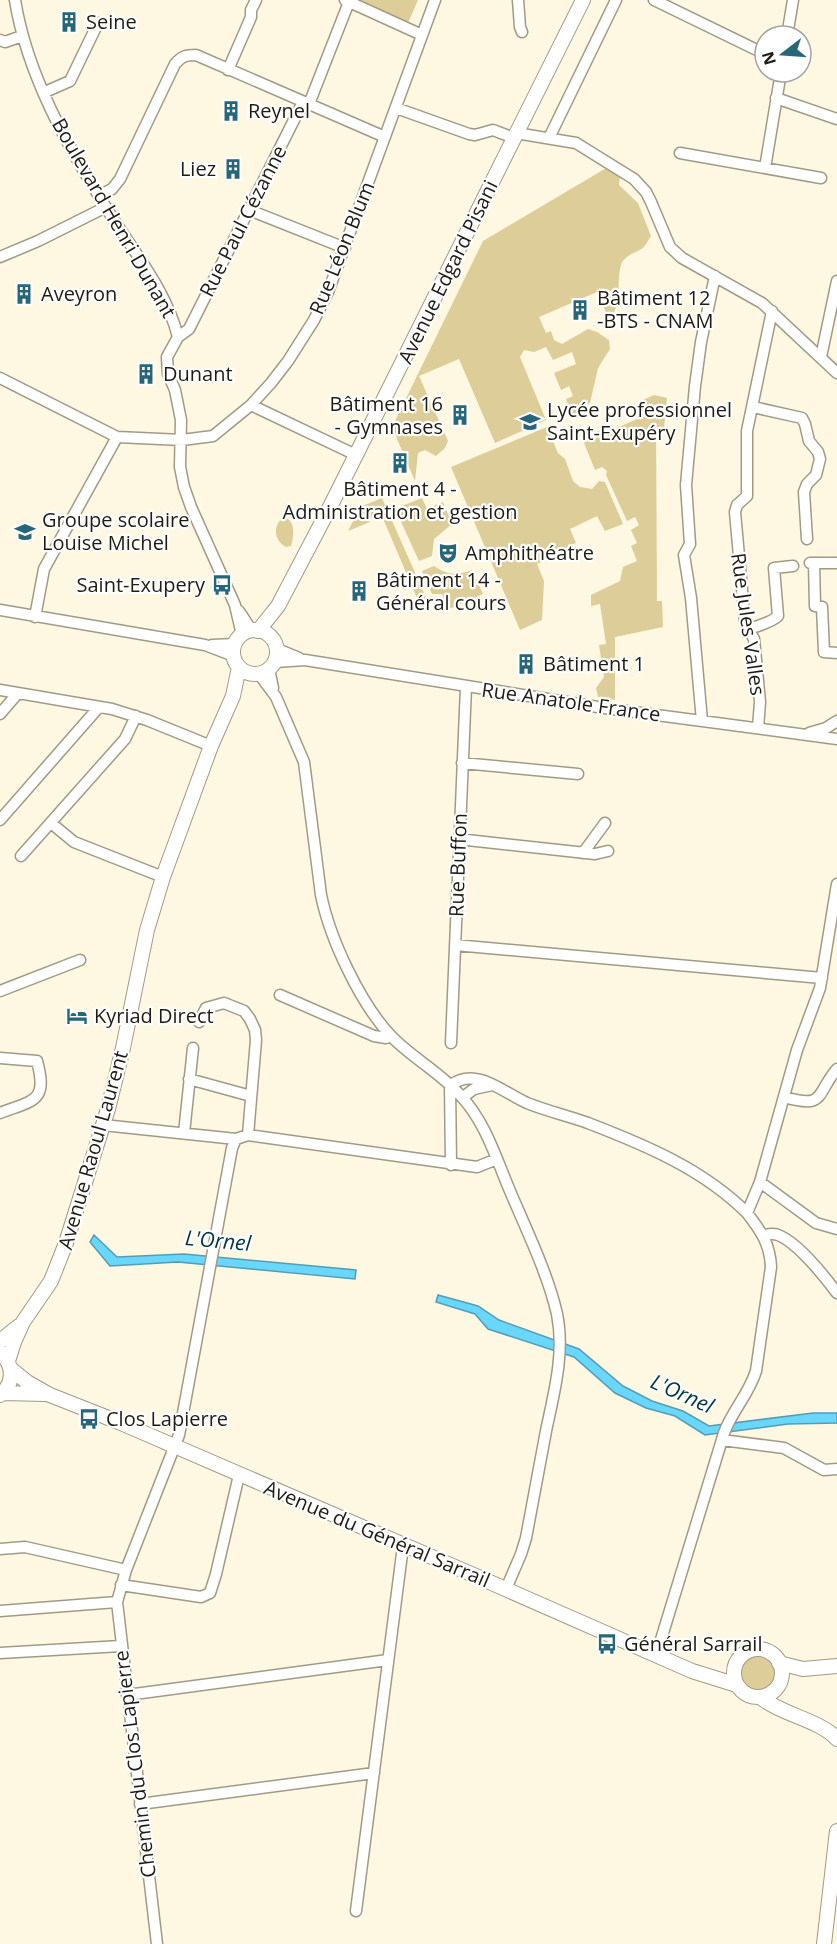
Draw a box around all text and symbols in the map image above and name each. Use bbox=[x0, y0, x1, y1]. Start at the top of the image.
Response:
place label: Seine bbox=[86, 8, 137, 35]
building icon: Seine bbox=[57, 10, 81, 34]
north arrow bbox=[753, 24, 813, 84]
text: N bbox=[756, 49, 781, 68]
place label: Reynel bbox=[248, 97, 310, 124]
building icon: Reynel bbox=[219, 99, 243, 123]
street label: Boulevard Henri Dunant bbox=[46, 113, 183, 323]
street label: Rue Paul Cézanne bbox=[193, 140, 292, 301]
place label: Liez bbox=[180, 155, 216, 182]
building icon: Liez bbox=[221, 157, 245, 181]
street label: Avenue Edgard Pisani bbox=[391, 176, 504, 368]
street label: Rue Léon Blum bbox=[303, 177, 380, 318]
place label: Aveyron bbox=[41, 280, 117, 307]
building icon: Aveyron bbox=[12, 282, 36, 306]
place label: Bâtiment 12 -BTS - CNAM bbox=[597, 284, 713, 334]
building icon: Bâtiment 12 -BTS - CNAM bbox=[568, 298, 592, 322]
place label: Dunant bbox=[163, 360, 233, 387]
building icon: Dunant bbox=[134, 362, 158, 386]
place label: Bâtiment 16 - Gymnases bbox=[330, 390, 443, 440]
place label: Lycée professionnel Saint-Exupéry bbox=[547, 396, 732, 446]
building icon: Bâtiment 16 - Gymnases bbox=[448, 403, 472, 427]
school or university icon: Lycée professionnel Saint-Exupéry bbox=[518, 410, 542, 434]
building icon: Bâtiment 4 - Administration et gestion bbox=[388, 451, 412, 475]
place label: Bâtiment 4 - Administration et gestion bbox=[282, 475, 518, 525]
place label: Groupe scolaire Louise Michel bbox=[42, 506, 189, 556]
school or university icon: Groupe scolaire Louise Michel bbox=[13, 520, 37, 544]
place label: Amphithéatre bbox=[465, 539, 594, 566]
theatre icon: Amphithéatre bbox=[436, 541, 460, 565]
street label: Rue Jules Valles bbox=[725, 551, 772, 697]
place label: Bâtiment 14 - Général cours bbox=[376, 566, 506, 616]
place label: Saint-Exupery bbox=[77, 571, 206, 598]
bus stop icon: Saint-Exupery bbox=[210, 573, 234, 597]
building icon: Bâtiment 14 - Général cours bbox=[347, 579, 371, 603]
place label: Bâtiment 1 bbox=[543, 650, 645, 677]
building icon: Bâtiment 1 bbox=[514, 652, 538, 676]
street label: Rue Anatole France bbox=[480, 676, 662, 727]
street label: Rue Buffon bbox=[442, 813, 473, 917]
place label: Kyriad Direct bbox=[94, 1002, 214, 1029]
hotel icon: Kyriad Direct bbox=[65, 1004, 89, 1028]
street label: Avenue Raoul Laurent bbox=[51, 1047, 134, 1252]
water label: L'Ornel bbox=[184, 1223, 253, 1257]
water label: L'Ornel bbox=[647, 1367, 719, 1420]
place label: Clos Lapierre bbox=[106, 1405, 228, 1432]
bus stop icon: Clos Lapierre bbox=[77, 1407, 101, 1431]
street label: Avenue du Général Sarrail bbox=[260, 1474, 494, 1593]
place label: Général Sarrail bbox=[624, 1630, 762, 1657]
bus stop icon: Général Sarrail bbox=[595, 1632, 619, 1656]
street label: Chemin du Clos Lapierre bbox=[107, 1649, 162, 1879]

